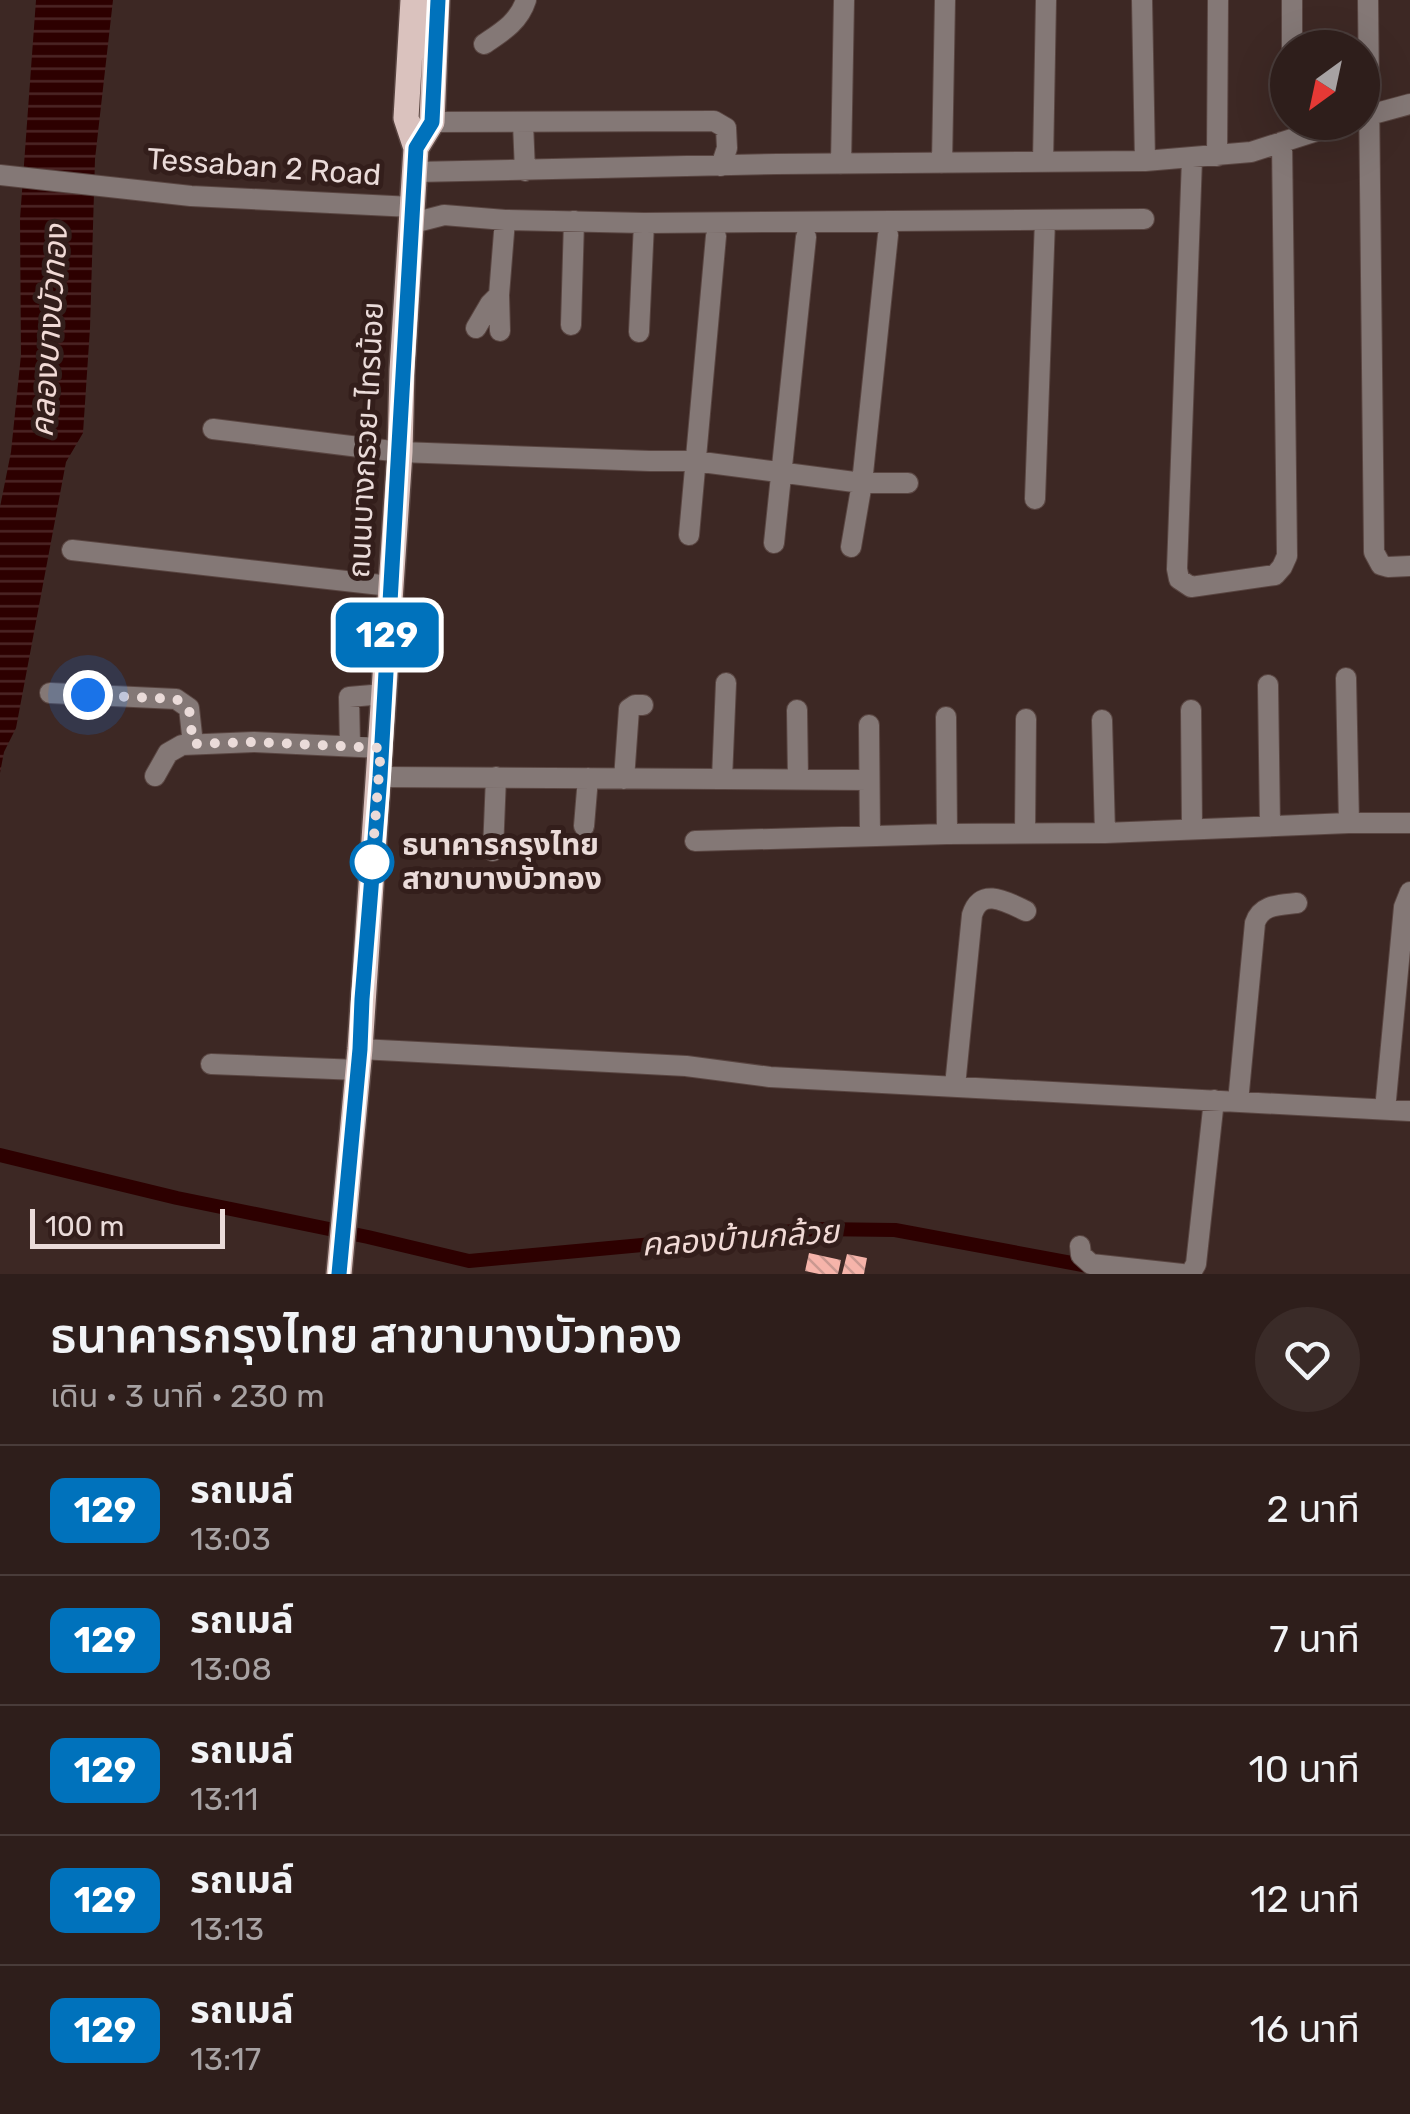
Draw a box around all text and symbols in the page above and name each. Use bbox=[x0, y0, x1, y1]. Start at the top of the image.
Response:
north arrow bbox=[1270, 30, 1380, 140]
map controls bbox=[1270, 30, 1380, 140]
street label: Tessaban 2 Road bbox=[146, 141, 382, 193]
water label: คลองบางบัวทอง bbox=[23, 222, 76, 439]
street label: ถนนบางกรวย-ไทรน้อย bbox=[341, 301, 391, 579]
line badge: 129 bbox=[330, 602, 444, 668]
text: 129 bbox=[356, 614, 418, 656]
your location bbox=[63, 670, 113, 720]
place label: ธนาคารกรุงไทย สาขาบางบัวทอง bbox=[402, 827, 602, 897]
marker: ธนาคารกรุงไทย สาขาบางบัวทอง bbox=[351, 841, 393, 883]
scale bar bbox=[30, 1204, 225, 1248]
text: 100 m bbox=[45, 1210, 124, 1243]
water label: คลองบ้านกล้วย bbox=[640, 1212, 842, 1264]
text: ธนาคารกรุงไทย สาขาบางบัวทอง bbox=[50, 1307, 682, 1364]
button: heart bbox=[1255, 1307, 1360, 1412]
text: เดิน · 3 นาที · 230 m bbox=[50, 1377, 325, 1415]
text: รถเมล์ bbox=[190, 1467, 294, 1513]
text: 2 นาที bbox=[1267, 1486, 1360, 1532]
text: 129 bbox=[74, 1489, 136, 1531]
text: 13:03 bbox=[190, 1520, 271, 1558]
text: รถเมล์ bbox=[190, 1597, 294, 1643]
text: 7 นาที bbox=[1269, 1616, 1360, 1662]
text: 129 bbox=[74, 1619, 136, 1661]
text: 13:08 bbox=[190, 1650, 272, 1688]
text: รถเมล์ bbox=[190, 1727, 294, 1773]
text: 10 นาที bbox=[1248, 1746, 1360, 1792]
text: 129 bbox=[74, 1749, 136, 1791]
text: 13:11 bbox=[190, 1780, 259, 1818]
text: รถเมล์ bbox=[190, 1857, 294, 1903]
text: 12 นาที bbox=[1250, 1876, 1360, 1922]
text: 129 bbox=[74, 1879, 136, 1921]
text: 13:13 bbox=[190, 1910, 264, 1948]
text: รถเมล์ bbox=[190, 1987, 294, 2033]
text: 16 นาที bbox=[1250, 2006, 1360, 2052]
text: 129 bbox=[74, 2009, 136, 2051]
text: 13:17 bbox=[190, 2040, 261, 2078]

